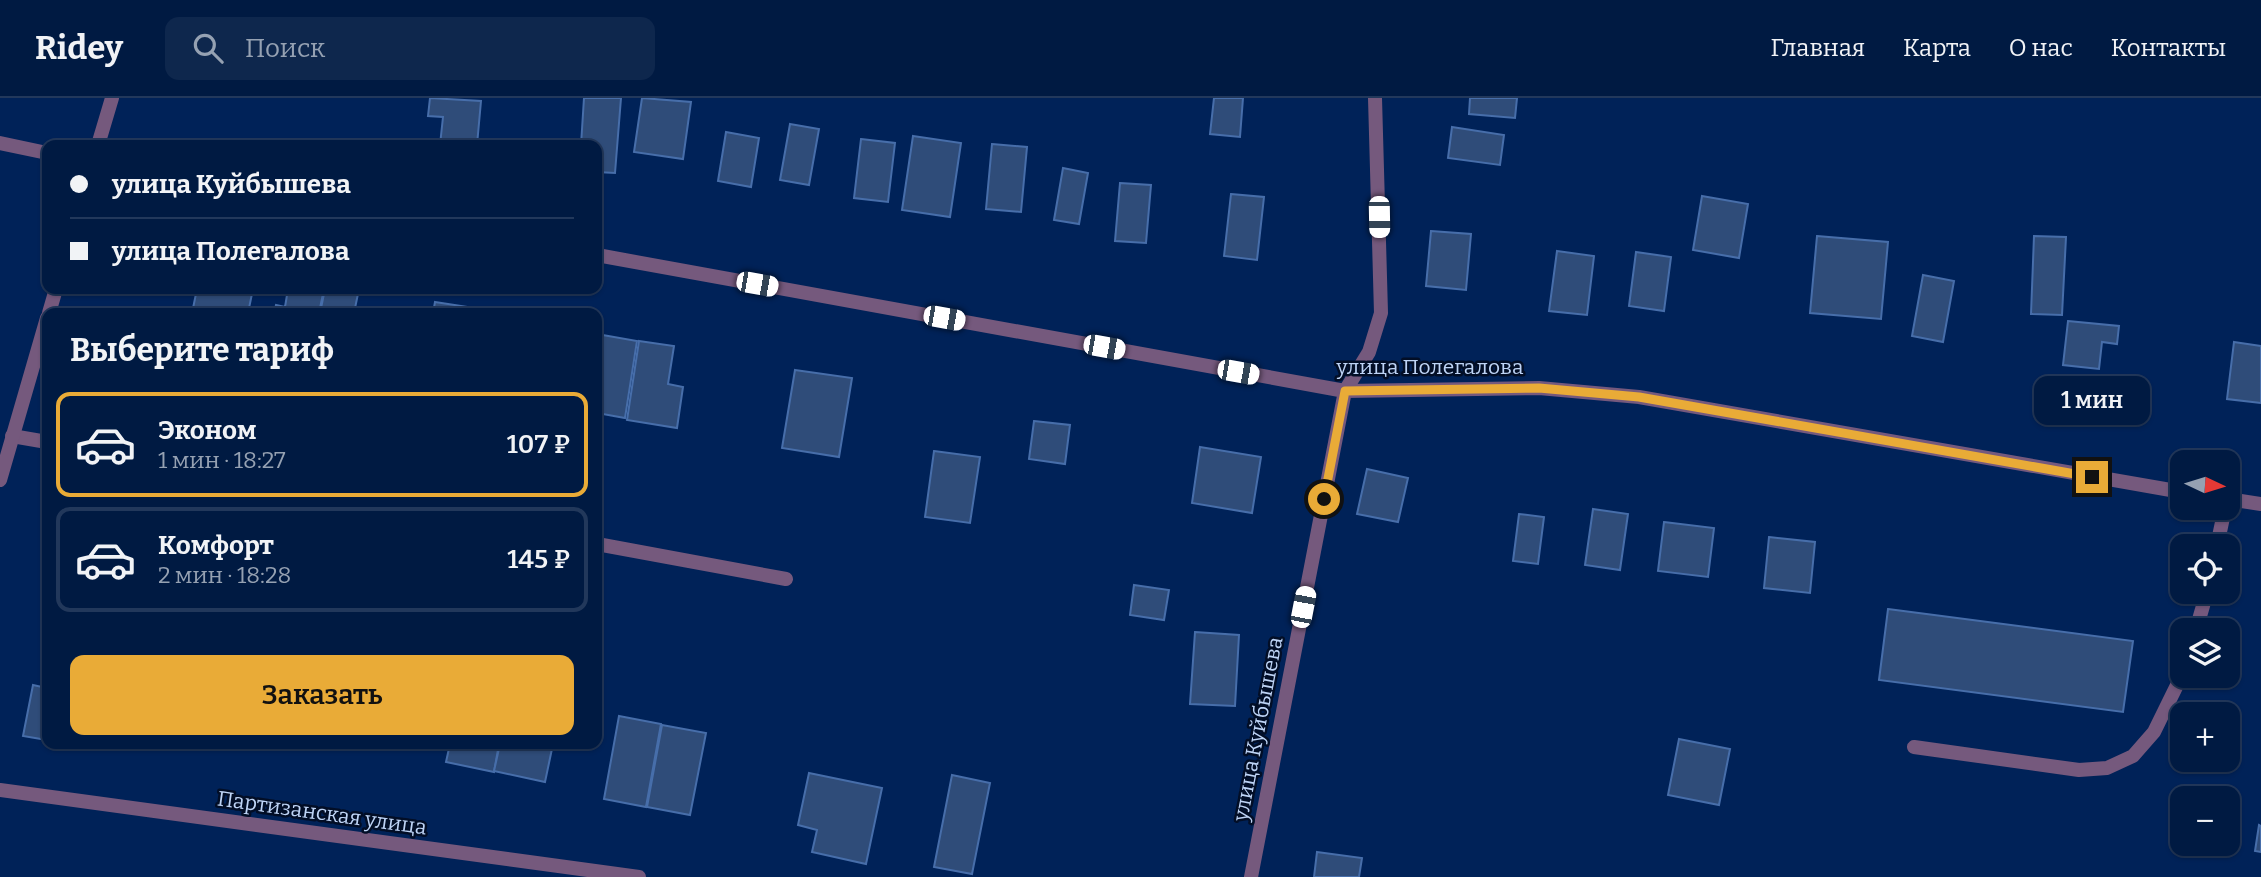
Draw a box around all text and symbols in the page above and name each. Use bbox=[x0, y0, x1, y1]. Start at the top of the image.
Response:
search box bbox=[165, 17, 655, 80]
text: Ridey bbox=[35, 28, 123, 68]
icon: search bbox=[189, 29, 227, 67]
text: Поиск bbox=[245, 33, 325, 64]
text: Главная bbox=[1770, 34, 1865, 62]
text: Карта bbox=[1903, 34, 1971, 62]
text: О нас bbox=[2009, 34, 2073, 62]
text: Контакты bbox=[2111, 34, 2226, 62]
text: улица Куйбышева bbox=[112, 169, 351, 200]
car bbox=[1369, 196, 1390, 238]
text: улица Полегалова bbox=[112, 236, 349, 267]
car bbox=[735, 270, 780, 298]
car bbox=[922, 304, 967, 332]
text: Выберите тариф bbox=[70, 331, 334, 369]
car bbox=[1082, 333, 1127, 361]
street label: улица Полегалова bbox=[1336, 354, 1524, 380]
car bbox=[1216, 358, 1261, 386]
callout: 1 мин bbox=[2034, 376, 2150, 424]
text: 1 мин bbox=[2061, 386, 2123, 414]
icon: car bbox=[74, 413, 137, 476]
text: Эконом bbox=[158, 415, 257, 446]
text: 107 ₽ bbox=[507, 429, 570, 460]
text: 1 мин · 18:27 bbox=[158, 446, 286, 474]
north arrow bbox=[2170, 450, 2240, 520]
map controls bbox=[2170, 450, 2240, 856]
route end bbox=[2076, 461, 2108, 493]
route start bbox=[1308, 483, 1340, 515]
icon: car bbox=[74, 528, 137, 591]
text: Комфорт bbox=[158, 530, 274, 561]
button: locate bbox=[2170, 534, 2240, 604]
text: 145 ₽ bbox=[507, 544, 570, 575]
text: 2 мин · 18:28 bbox=[158, 561, 291, 589]
car bbox=[1289, 584, 1318, 630]
button: layers bbox=[2170, 618, 2240, 688]
street label: улица Куйбышева bbox=[1227, 634, 1289, 824]
button: Заказать bbox=[70, 655, 574, 735]
button: + bbox=[2170, 702, 2240, 772]
street label: Партизанская улица bbox=[216, 785, 429, 841]
button: − bbox=[2170, 786, 2240, 856]

